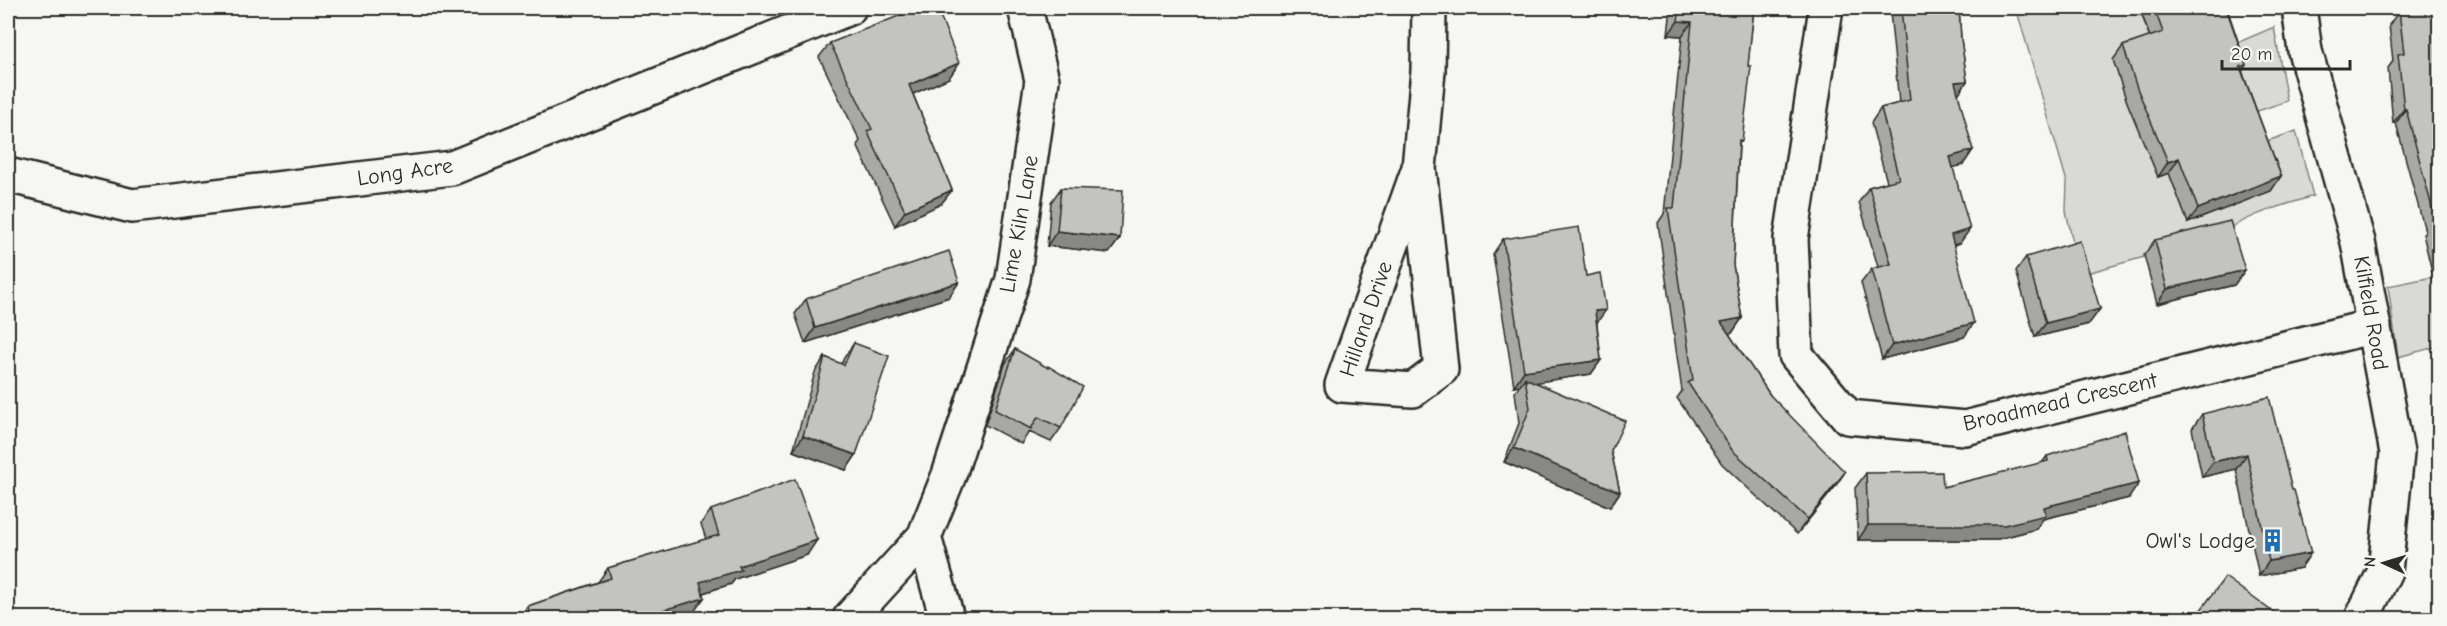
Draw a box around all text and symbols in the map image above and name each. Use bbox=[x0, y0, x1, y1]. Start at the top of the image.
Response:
scale bar bbox=[2222, 33, 2350, 71]
text: 20 m bbox=[2231, 44, 2272, 65]
street label: Long Acre bbox=[356, 152, 454, 192]
street label: Lime Kiln Lane bbox=[994, 153, 1044, 295]
street label: Kilfield Road bbox=[2348, 254, 2394, 372]
street label: Hilland Drive bbox=[1334, 258, 1398, 380]
street label: Broadmead Crescent bbox=[1960, 367, 2160, 437]
place label: Owl's Lodge bbox=[2145, 528, 2255, 554]
building icon: Owl's Lodge bbox=[2260, 528, 2286, 554]
north arrow bbox=[2354, 533, 2414, 593]
text: N bbox=[2361, 556, 2379, 568]

